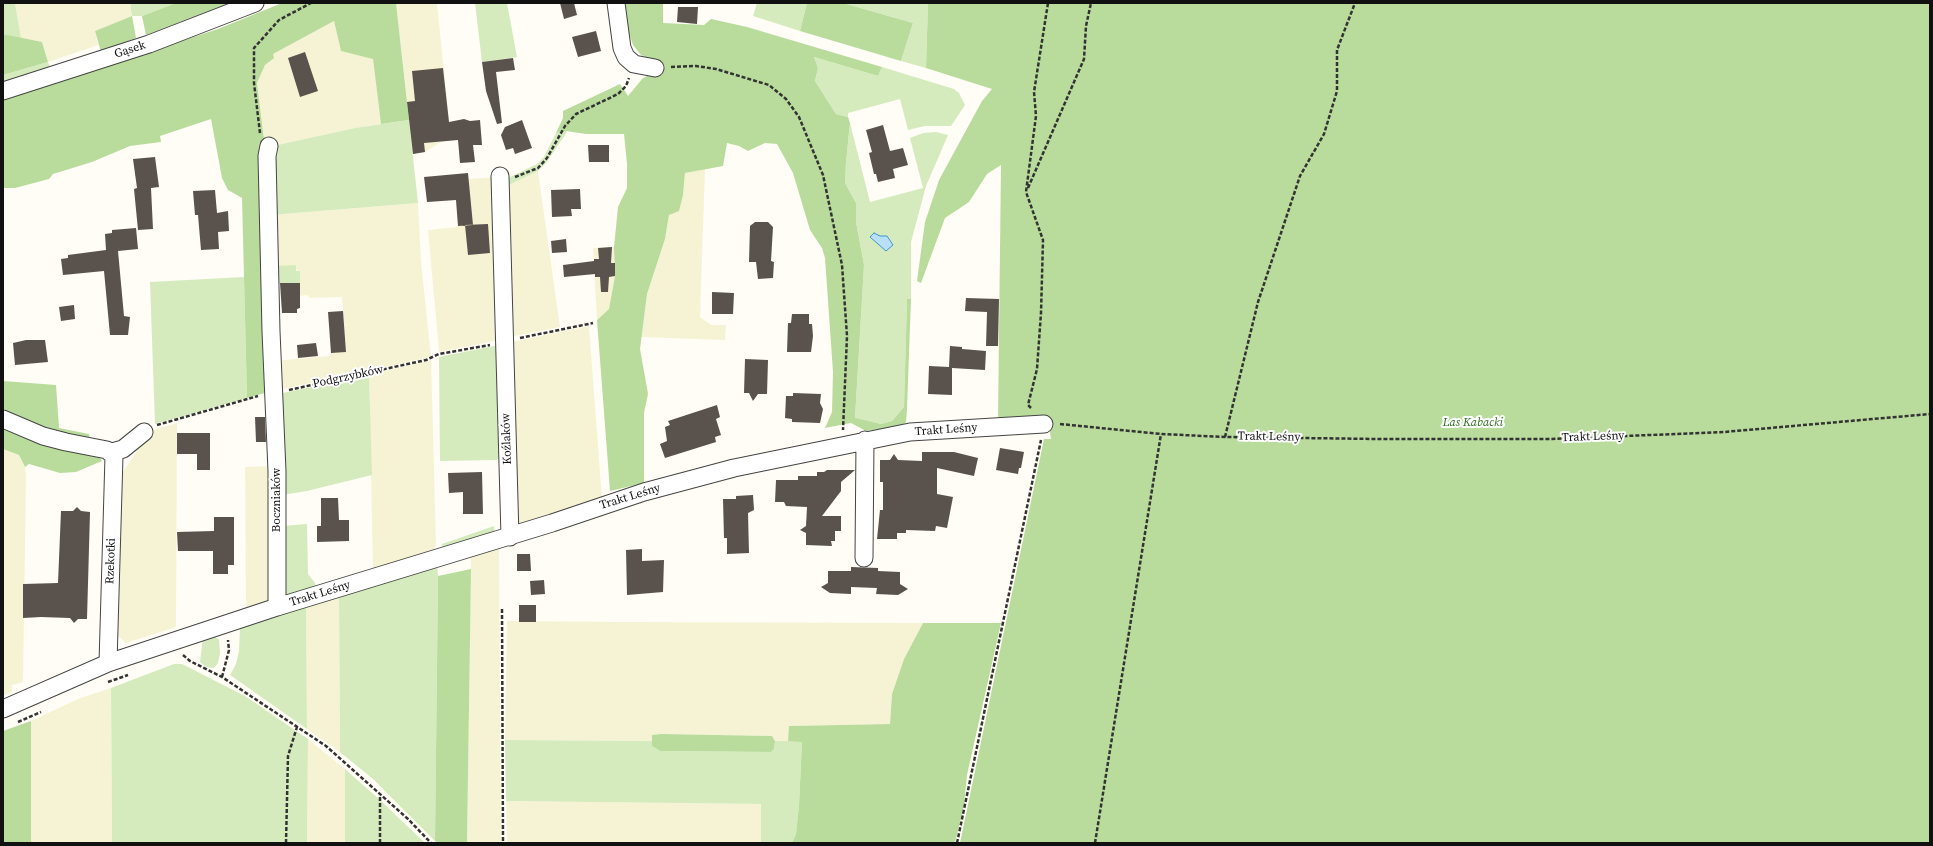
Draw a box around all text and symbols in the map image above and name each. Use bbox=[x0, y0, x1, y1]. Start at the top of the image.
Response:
street label: Gąsek bbox=[113, 38, 147, 62]
street label: Podgrzybków bbox=[311, 363, 385, 391]
street label: Koźlaków bbox=[499, 413, 515, 465]
park label: Las Kabacki bbox=[1443, 416, 1503, 430]
street label: Trakt Leśny bbox=[914, 421, 978, 439]
street label: Trakt Leśny bbox=[1238, 429, 1300, 445]
street label: Trakt Leśny bbox=[1561, 429, 1625, 445]
street label: Boczniaków bbox=[270, 468, 284, 532]
street label: Trakt Leśny bbox=[598, 481, 662, 513]
street label: Rzekotki bbox=[103, 538, 119, 584]
street label: Trakt Leśny bbox=[288, 578, 352, 610]

